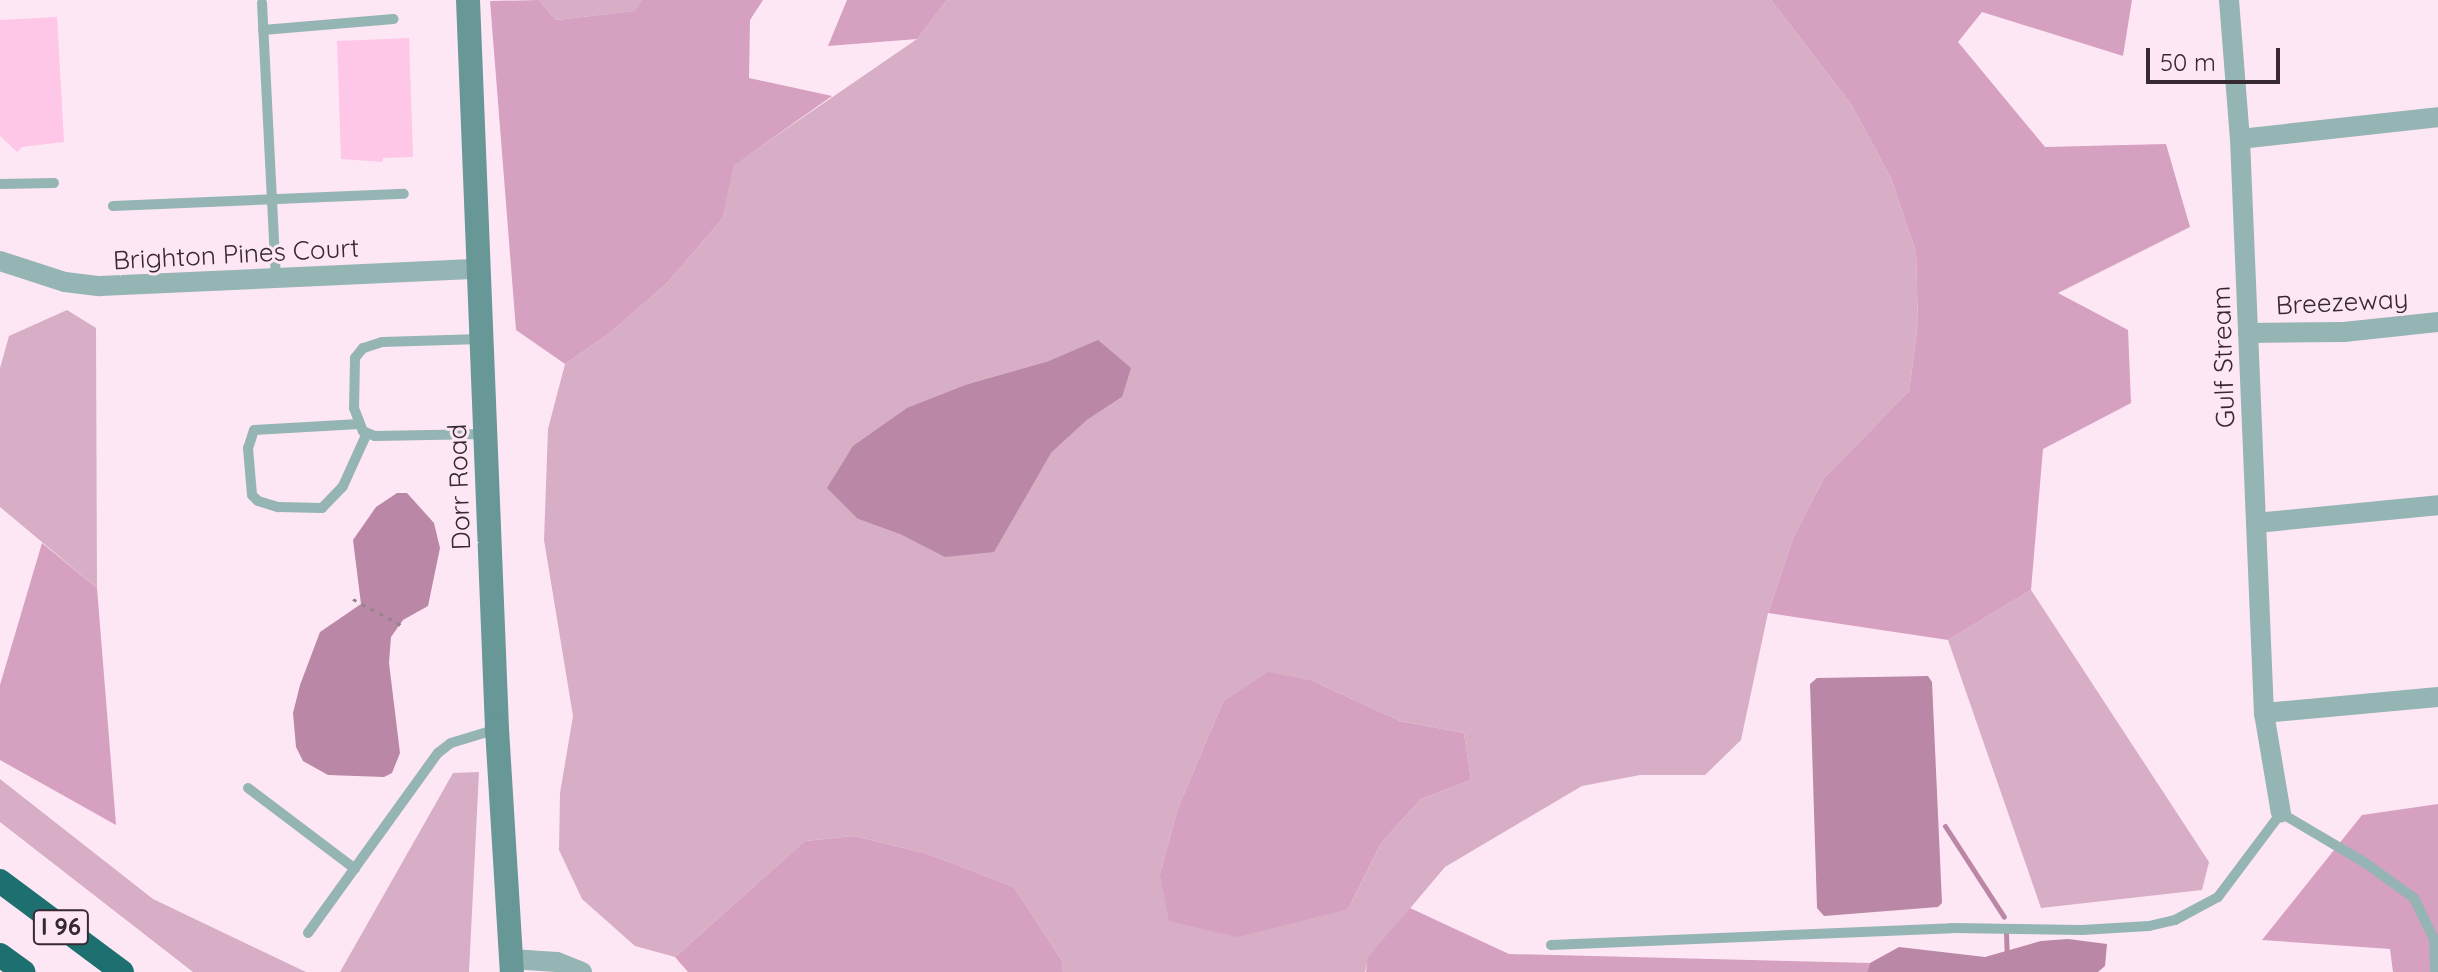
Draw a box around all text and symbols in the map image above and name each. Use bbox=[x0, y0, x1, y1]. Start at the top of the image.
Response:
scale bar bbox=[2150, 32, 2284, 82]
text: 50 m bbox=[2160, 47, 2216, 77]
street label: Brighton Pines Court bbox=[112, 232, 360, 276]
street label: Breezeway bbox=[2275, 283, 2409, 321]
street label: Gulf Stream bbox=[2205, 285, 2241, 429]
street label: Dorr Road bbox=[441, 423, 477, 551]
road number: I 96 bbox=[31, 907, 91, 947]

